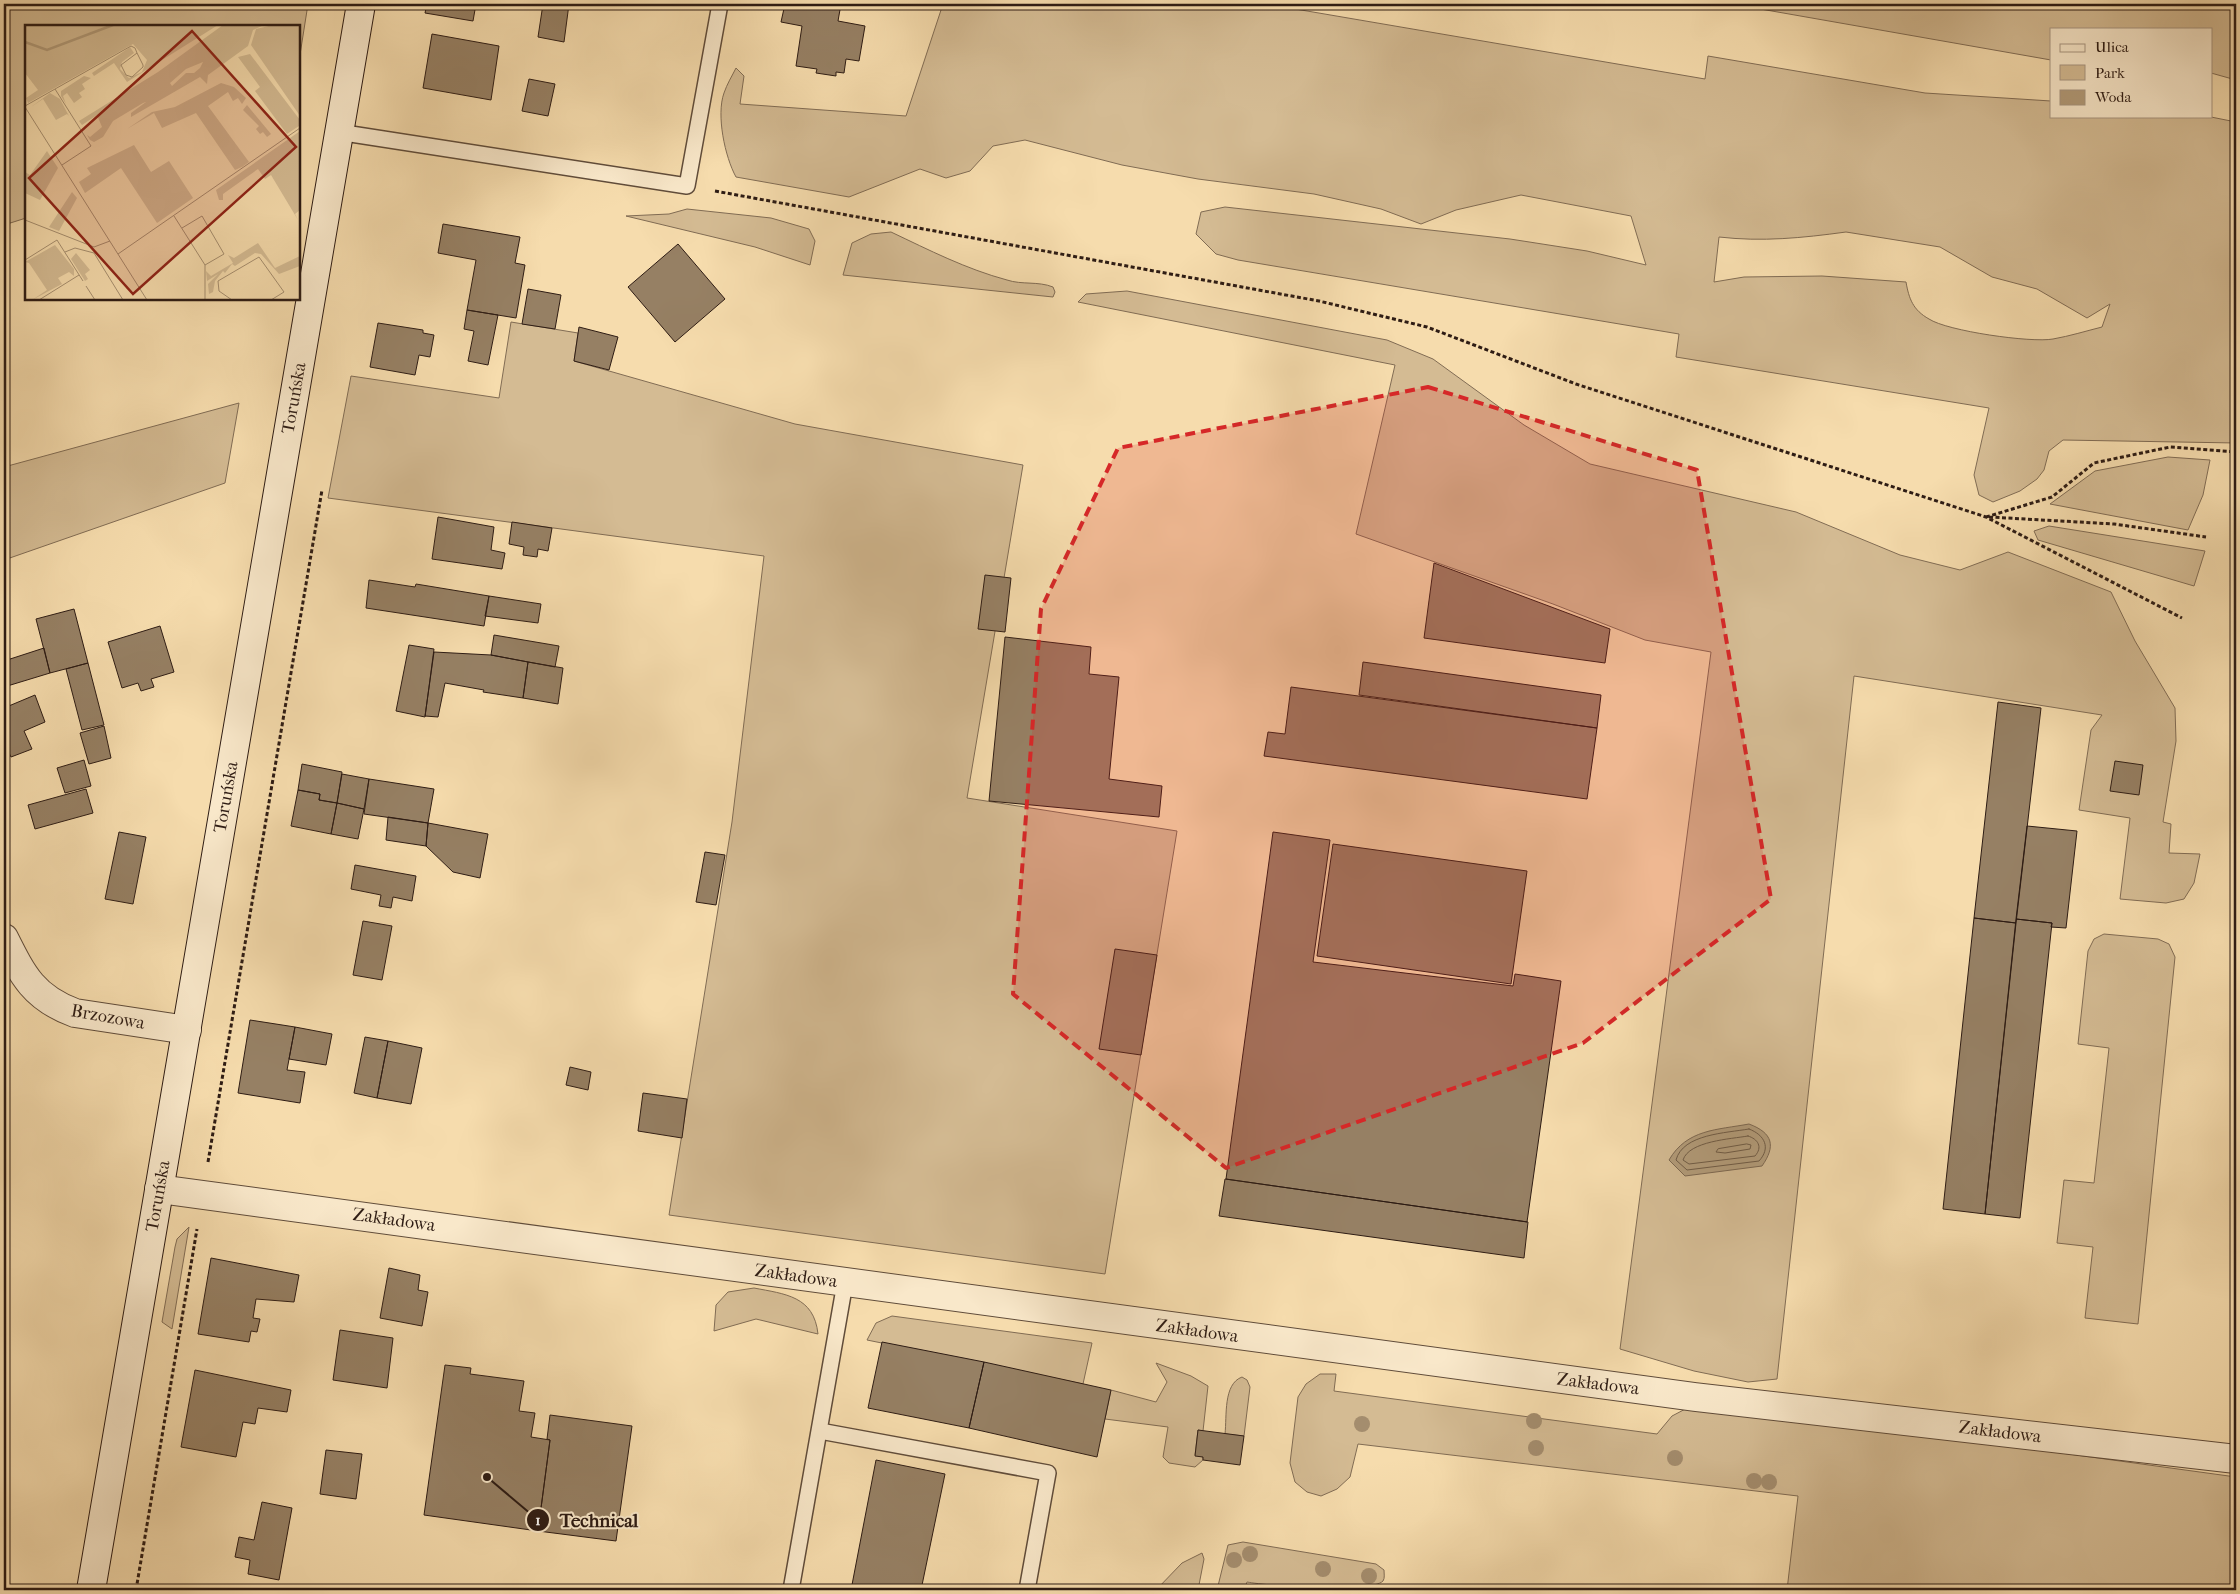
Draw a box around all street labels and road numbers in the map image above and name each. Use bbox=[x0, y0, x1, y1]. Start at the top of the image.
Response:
street label: Toruńska bbox=[277, 360, 311, 435]
street label: Toruńska bbox=[209, 759, 243, 834]
street label: Brzozowa bbox=[69, 1000, 147, 1034]
street label: Toruńska bbox=[141, 1158, 175, 1233]
street label: Zakładowa bbox=[351, 1204, 437, 1236]
street label: Zakładowa bbox=[753, 1260, 839, 1292]
street label: Zakładowa bbox=[1154, 1315, 1240, 1347]
street label: Zakładowa bbox=[1555, 1369, 1641, 1400]
street label: Zakładowa bbox=[1957, 1417, 2043, 1448]

